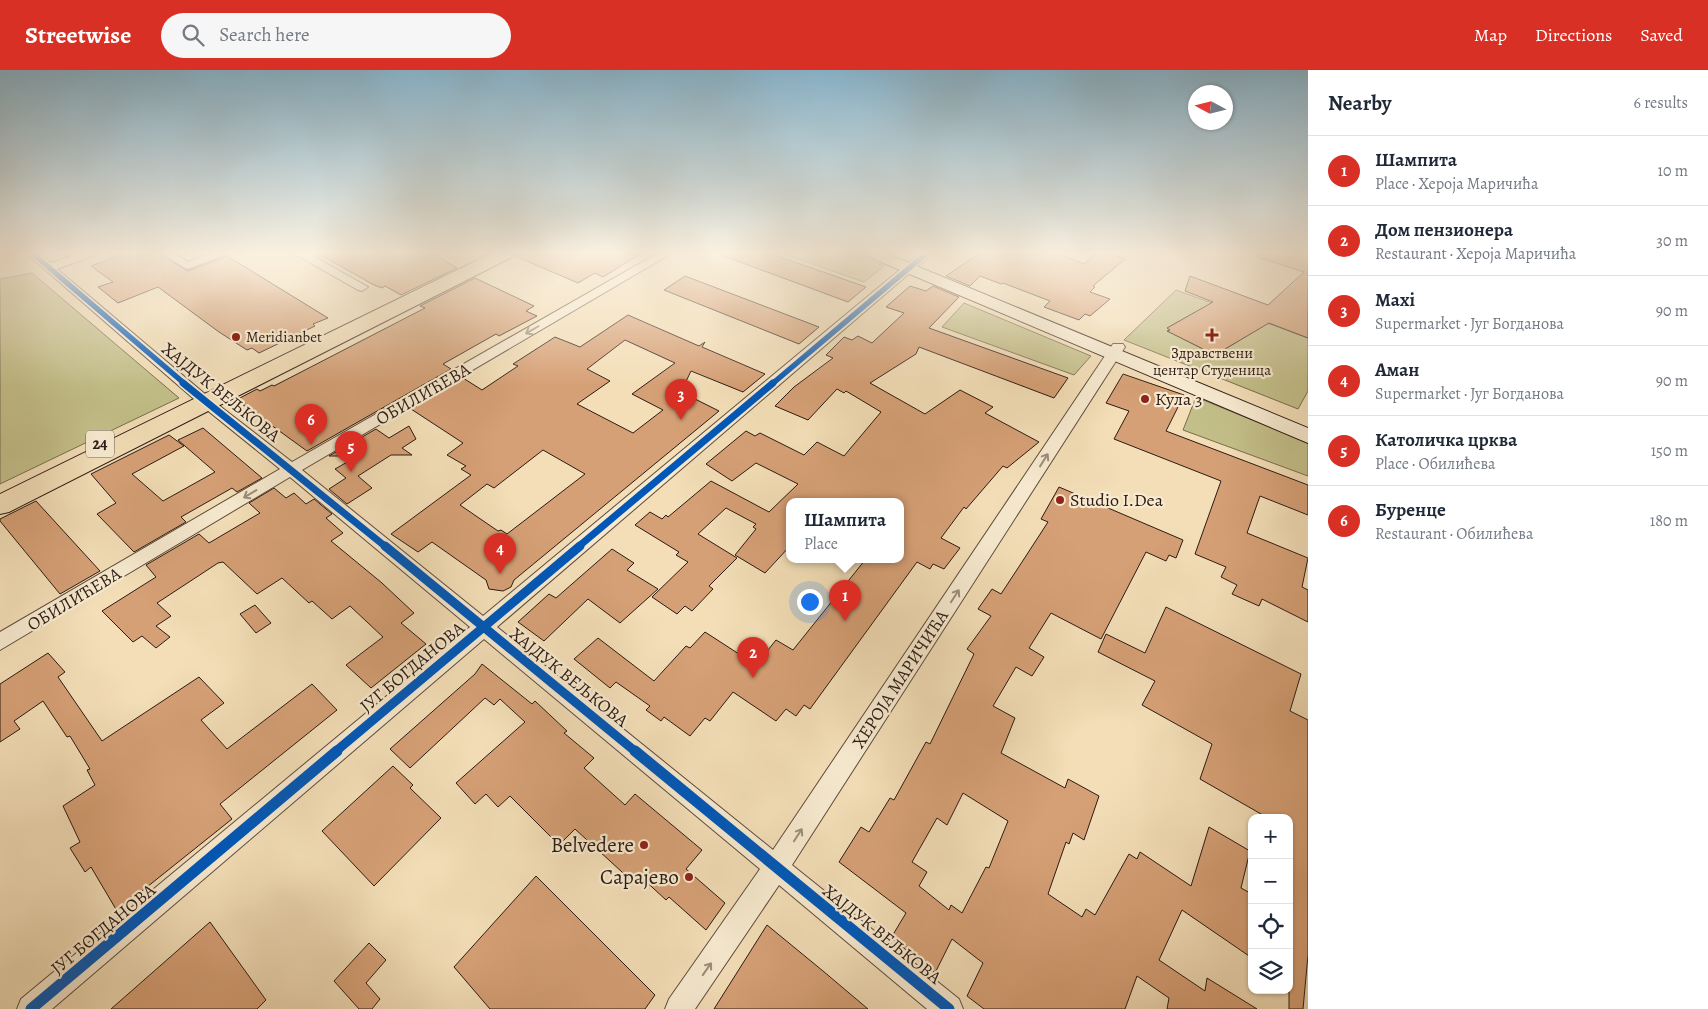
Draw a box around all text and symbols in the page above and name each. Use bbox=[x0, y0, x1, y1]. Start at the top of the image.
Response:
search box bbox=[161, 13, 511, 58]
text: Streetwise bbox=[25, 19, 131, 51]
icon: search bbox=[179, 21, 207, 49]
text: Search here bbox=[219, 22, 310, 48]
text: Map bbox=[1474, 23, 1507, 47]
text: Directions bbox=[1535, 23, 1612, 47]
text: Saved bbox=[1640, 23, 1683, 47]
north arrow bbox=[1188, 85, 1233, 130]
text: Nearby bbox=[1328, 89, 1391, 117]
text: 6 results bbox=[1634, 92, 1688, 114]
text: Шампита bbox=[1375, 147, 1457, 173]
text: 1 bbox=[1341, 160, 1347, 182]
text: 10 m bbox=[1658, 160, 1688, 182]
text: Place · Хероја Маричића bbox=[1375, 173, 1538, 195]
text: Дом пензионера bbox=[1375, 217, 1513, 243]
text: 2 bbox=[1340, 230, 1348, 252]
text: 30 m bbox=[1656, 230, 1688, 252]
text: Restaurant · Хероја Маричића bbox=[1375, 243, 1576, 265]
text: Maxi bbox=[1375, 287, 1415, 313]
text: 3 bbox=[1341, 300, 1347, 322]
text: 90 m bbox=[1656, 300, 1688, 322]
text: Supermarket · Југ Богданова bbox=[1375, 313, 1564, 335]
one-way arrow bbox=[525, 325, 540, 335]
place label: Meridianbet bbox=[246, 327, 322, 347]
marker: Здравствени центар Студеница bbox=[1205, 328, 1219, 342]
marker: Meridianbet bbox=[230, 331, 242, 343]
street label: ХАЈДУК ВЕЉКОВА bbox=[157, 337, 286, 448]
place label: Здравствени центар Студеница bbox=[1153, 343, 1271, 380]
street label: ОБИЛИЋЕВА bbox=[371, 357, 475, 431]
text: Аман bbox=[1375, 357, 1420, 383]
text: 4 bbox=[1340, 370, 1348, 392]
text: 90 m bbox=[1656, 370, 1688, 392]
pin: 3 bbox=[665, 379, 697, 420]
text: Supermarket · Југ Богданова bbox=[1375, 383, 1564, 405]
place label: Кула 3 bbox=[1155, 387, 1202, 411]
marker: Кула 3 bbox=[1139, 393, 1151, 405]
pin: 6 bbox=[295, 404, 327, 445]
text: Католичка црква bbox=[1375, 427, 1517, 453]
road number: 24 bbox=[86, 430, 114, 458]
pin: 5 bbox=[335, 431, 367, 472]
text: 5 bbox=[1341, 440, 1347, 462]
text: 150 m bbox=[1651, 440, 1688, 462]
text: Place · Обилићева bbox=[1375, 453, 1495, 475]
one-way arrow bbox=[1039, 454, 1049, 468]
place label: Studio I.Dea bbox=[1070, 488, 1164, 512]
one-way arrow bbox=[242, 489, 257, 499]
marker: Studio I.Dea bbox=[1054, 494, 1066, 506]
text: Буренце bbox=[1375, 497, 1446, 523]
popup bbox=[786, 498, 904, 563]
text: Шампита bbox=[804, 507, 886, 533]
text: 6 bbox=[1340, 510, 1348, 532]
text: 180 m bbox=[1650, 510, 1688, 532]
text: Restaurant · Обилићева bbox=[1375, 523, 1533, 545]
pin: 4 bbox=[484, 533, 516, 574]
text: Place bbox=[804, 533, 838, 555]
street label: ОБИЛИЋЕВА bbox=[23, 561, 126, 636]
pin: 1 bbox=[829, 580, 861, 621]
your location bbox=[797, 589, 823, 615]
one-way arrow bbox=[950, 590, 960, 604]
street label: ХЕРОЈА МАРИЧИЋА bbox=[846, 605, 954, 753]
street label: ЈУГ БОГДАНОВА bbox=[355, 616, 470, 718]
street label: ХАЈДУК ВЕЉКОВА bbox=[505, 622, 634, 733]
pin: 2 bbox=[737, 637, 769, 678]
map controls bbox=[1248, 814, 1293, 994]
button: + bbox=[1248, 814, 1293, 859]
one-way arrow bbox=[794, 828, 804, 842]
place label: Belvedere bbox=[551, 831, 634, 859]
marker: Belvedere bbox=[638, 839, 650, 851]
button: − bbox=[1248, 859, 1293, 904]
place label: Сарајево bbox=[600, 863, 679, 891]
marker: Сарајево bbox=[683, 871, 695, 883]
street label: ЈУГ БОГДАНОВА bbox=[46, 878, 161, 980]
street label: ХАЈДУК ВЕЉКОВА bbox=[818, 879, 947, 990]
button: locate bbox=[1248, 904, 1293, 949]
button: layers bbox=[1248, 949, 1293, 994]
one-way arrow bbox=[702, 962, 712, 976]

